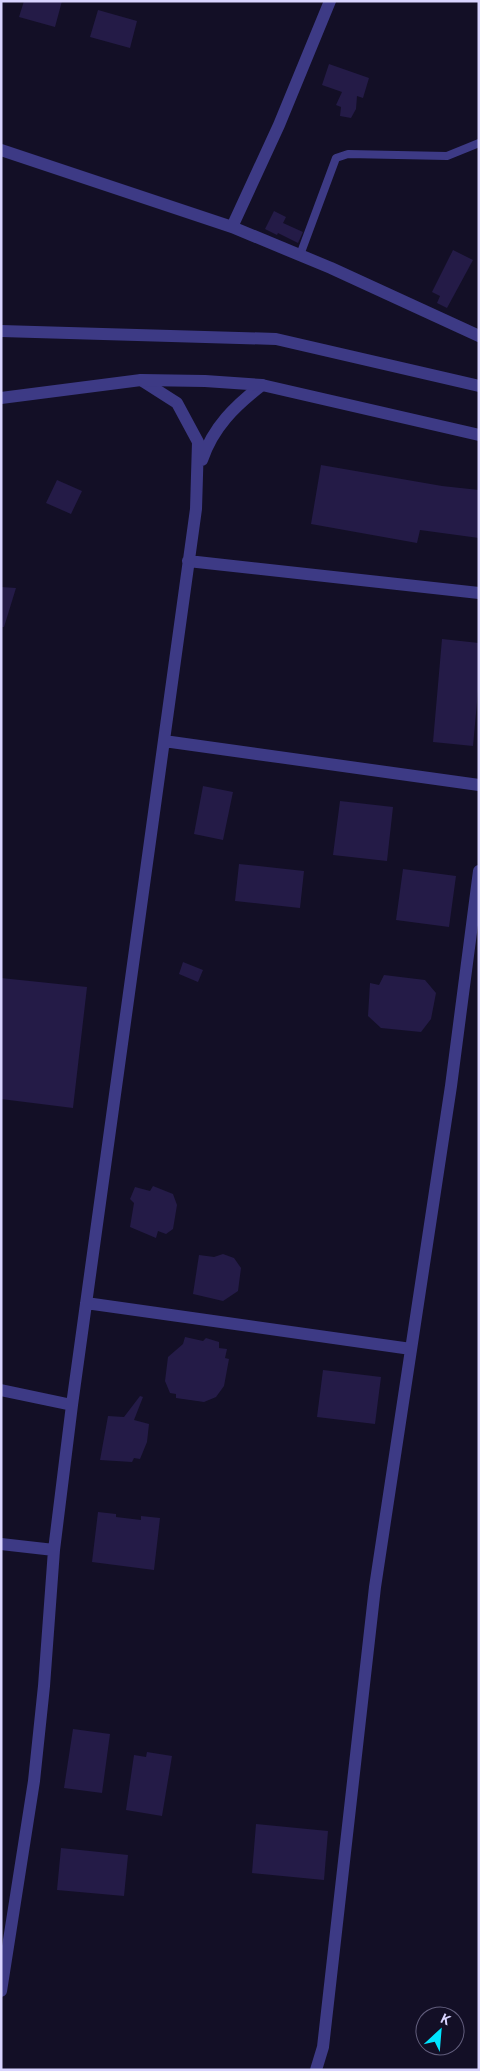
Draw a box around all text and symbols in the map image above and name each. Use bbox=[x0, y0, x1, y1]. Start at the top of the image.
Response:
north arrow bbox=[415, 2006, 465, 2056]
text: K bbox=[438, 2009, 454, 2029]

